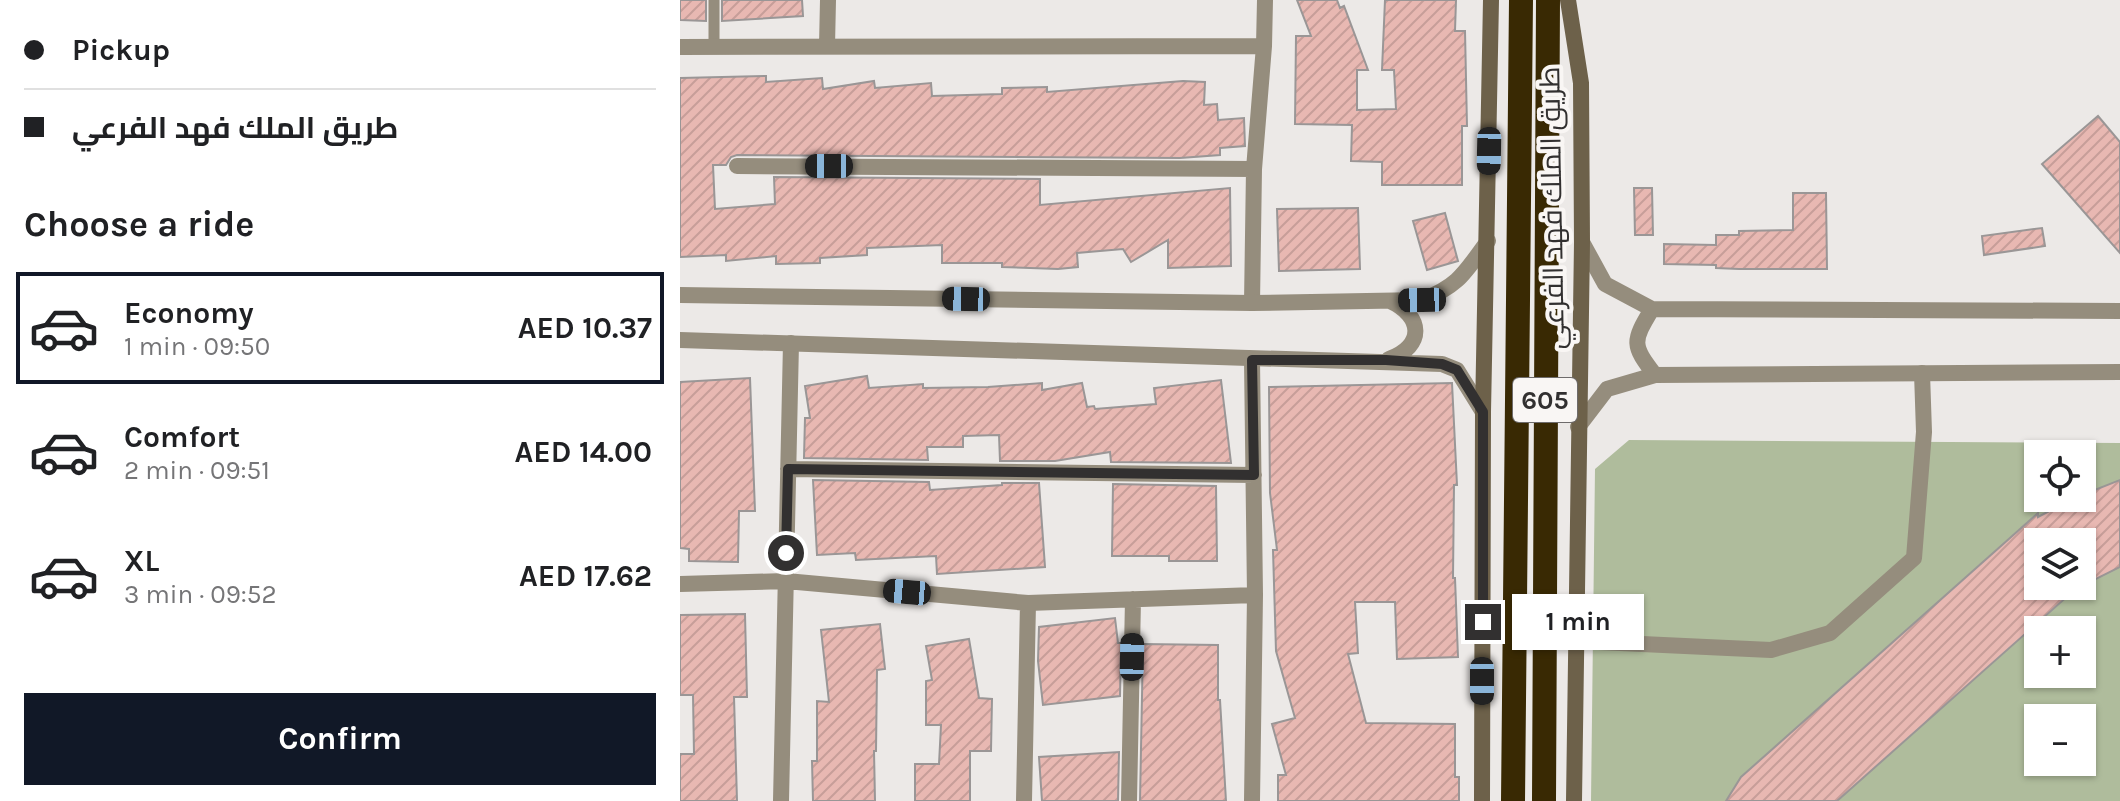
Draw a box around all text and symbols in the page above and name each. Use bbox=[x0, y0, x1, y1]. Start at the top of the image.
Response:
text: Pickup bbox=[72, 32, 170, 68]
street label: طريق الملك فهد الفرعي bbox=[1533, 66, 1576, 350]
text: طريق الملك فهد الفرعي bbox=[72, 110, 398, 146]
car bbox=[1477, 127, 1501, 175]
car bbox=[805, 154, 853, 178]
text: Choose a ride bbox=[24, 203, 254, 245]
car bbox=[942, 287, 990, 311]
car bbox=[1398, 288, 1446, 312]
icon: car bbox=[28, 292, 100, 364]
text: Economy bbox=[124, 295, 254, 331]
text: AED 10.37 bbox=[518, 310, 652, 346]
text: 1 min · 09:50 bbox=[124, 331, 270, 362]
road number: 605 bbox=[1513, 378, 1577, 422]
icon: car bbox=[28, 416, 100, 488]
text: Comfort bbox=[124, 419, 240, 455]
text: AED 14.00 bbox=[515, 434, 652, 470]
map controls bbox=[2024, 440, 2096, 776]
button: locate bbox=[2024, 440, 2096, 512]
text: 2 min · 09:51 bbox=[124, 455, 270, 486]
button: layers bbox=[2024, 528, 2096, 600]
route start bbox=[768, 535, 804, 571]
icon: car bbox=[28, 540, 100, 612]
text: XL bbox=[124, 543, 159, 579]
text: AED 17.62 bbox=[519, 558, 652, 594]
car bbox=[882, 578, 932, 606]
text: 3 min · 09:52 bbox=[124, 579, 277, 610]
callout: 1 min bbox=[1511, 594, 1643, 650]
route end bbox=[1465, 604, 1501, 640]
text: 1 min bbox=[1545, 606, 1611, 637]
button: + bbox=[2024, 616, 2096, 688]
car bbox=[1120, 633, 1144, 681]
car bbox=[1470, 657, 1494, 705]
button: Confirm bbox=[24, 693, 656, 785]
button: − bbox=[2024, 704, 2096, 776]

